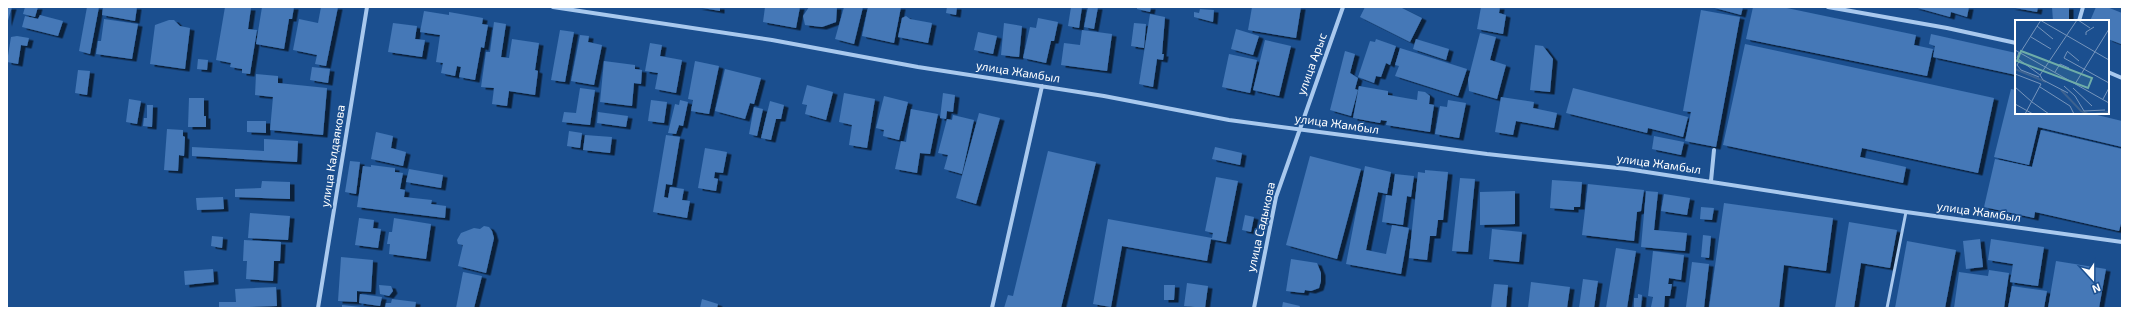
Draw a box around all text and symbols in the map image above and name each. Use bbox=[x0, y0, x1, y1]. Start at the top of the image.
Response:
inset map bbox=[2015, 20, 2109, 114]
street label: улица Арыс bbox=[1293, 31, 1330, 97]
street label: улица Жамбыл bbox=[975, 57, 1061, 86]
street label: улица Калдаякова bbox=[317, 104, 348, 208]
street label: улица Жамбыл bbox=[1294, 110, 1380, 137]
street label: улица Жамбыл bbox=[1616, 150, 1702, 177]
street label: улица Садыкова bbox=[1243, 180, 1278, 273]
street label: улица Жамбыл bbox=[1936, 198, 2022, 225]
north arrow bbox=[2073, 259, 2113, 299]
text: N bbox=[2091, 281, 2103, 296]

